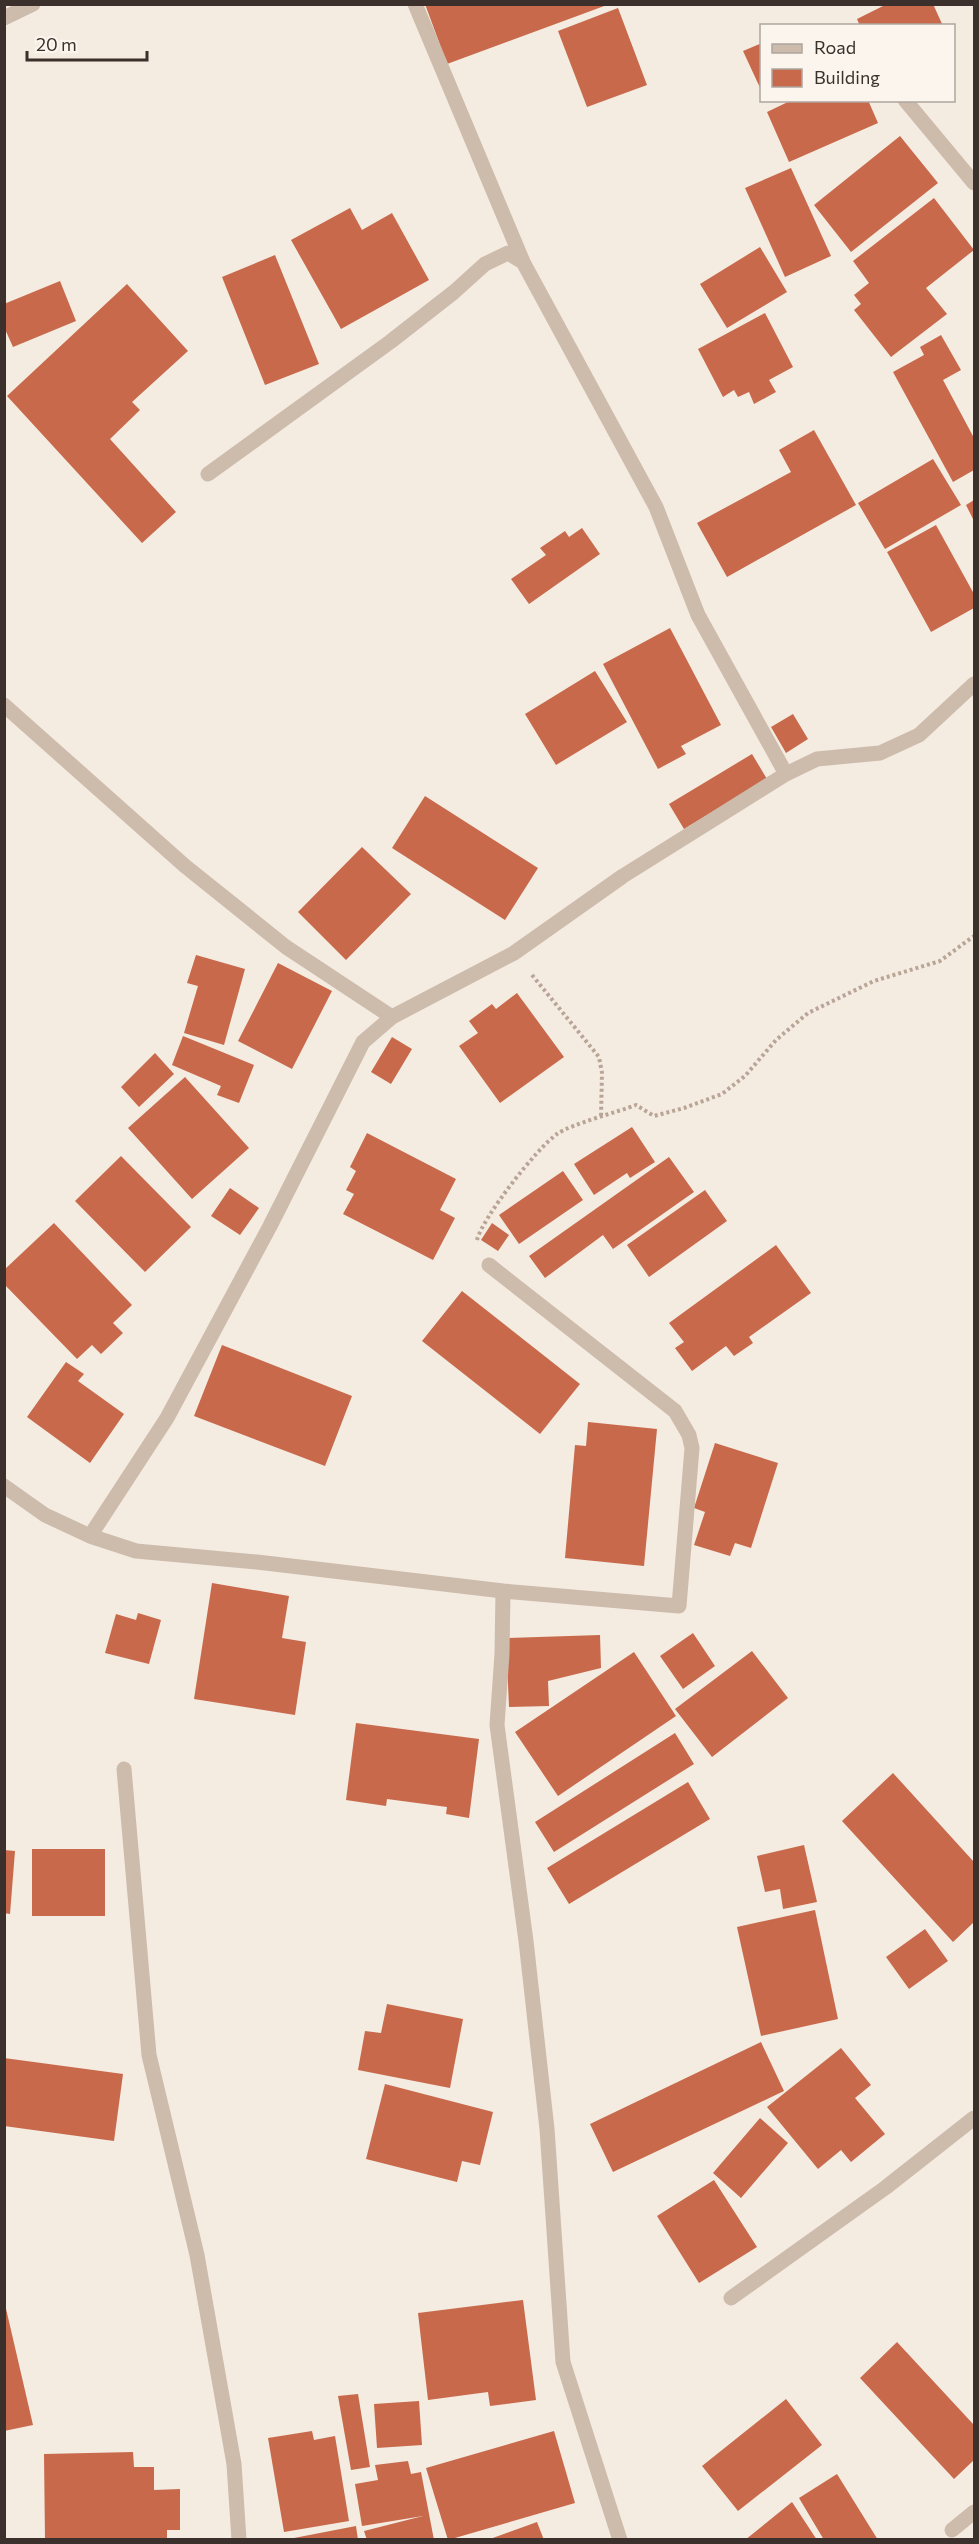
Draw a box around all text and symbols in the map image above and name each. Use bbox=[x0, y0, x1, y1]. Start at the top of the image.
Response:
scale bar bbox=[27, 24, 147, 62]
legend bbox=[760, 24, 955, 102]
text: 20 m bbox=[36, 33, 77, 55]
text: Road bbox=[814, 36, 856, 58]
text: Building bbox=[814, 66, 880, 88]

